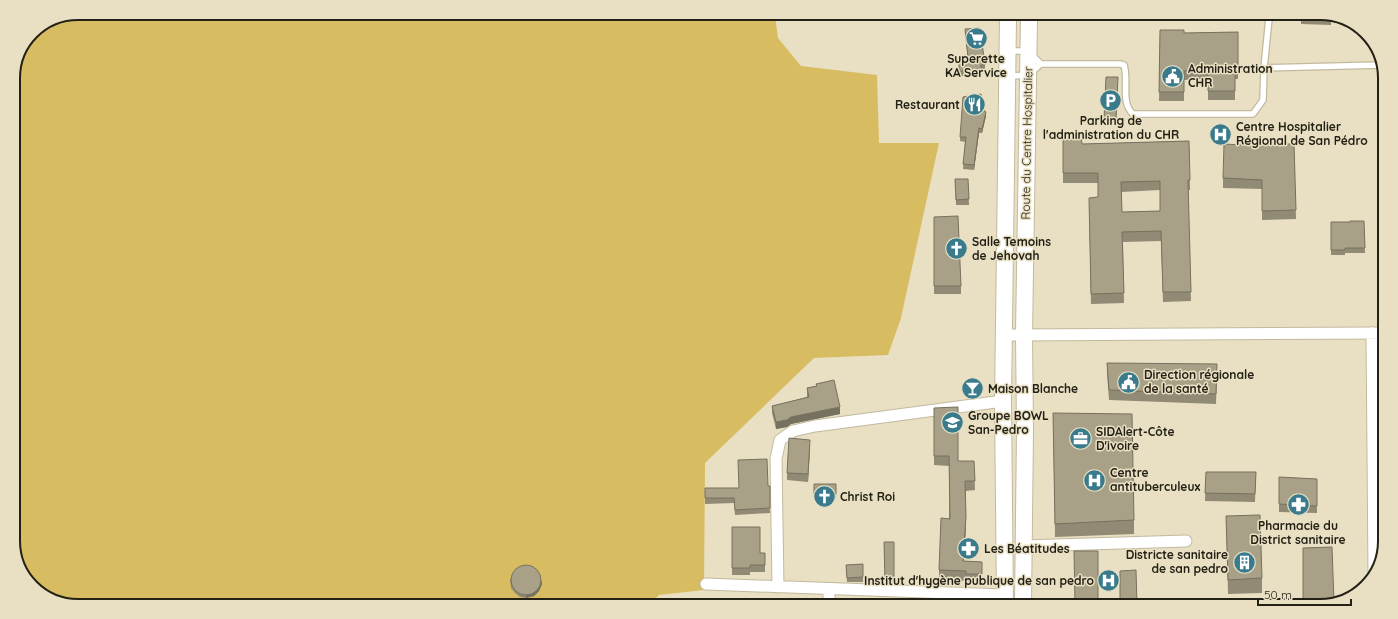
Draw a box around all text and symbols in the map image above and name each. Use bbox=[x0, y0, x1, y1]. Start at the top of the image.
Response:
supermarket icon: Superette KA Service bbox=[963, 25, 989, 51]
place label: Superette KA Service bbox=[945, 51, 1007, 80]
place label: Administration CHR bbox=[1188, 61, 1273, 90]
public building icon: Administration CHR bbox=[1159, 63, 1185, 89]
street label: Route du Centre Hospitalier bbox=[1018, 66, 1035, 220]
parking icon: Parking de l'administration du CHR bbox=[1098, 87, 1124, 113]
restaurant icon: Restaurant bbox=[962, 92, 988, 118]
place label: Restaurant bbox=[895, 97, 960, 112]
place label: Parking de l'administration du CHR bbox=[1043, 113, 1179, 142]
place label: Centre Hospitalier Régional de San Pédro bbox=[1236, 119, 1368, 148]
hospital icon: Centre Hospitalier Régional de San Pédro bbox=[1208, 121, 1234, 147]
place label: Salle Temoins de Jehovah bbox=[972, 234, 1051, 263]
church icon: Salle Temoins de Jehovah bbox=[943, 236, 969, 262]
place label: Direction régionale de la santé bbox=[1144, 367, 1254, 396]
public building icon: Direction régionale de la santé bbox=[1116, 369, 1142, 395]
bar icon: Maison Blanche bbox=[960, 376, 986, 402]
place label: Maison Blanche bbox=[988, 381, 1078, 396]
place label: Groupe BOWL San-Pedro bbox=[968, 408, 1049, 437]
school or university icon: Groupe BOWL San-Pedro bbox=[939, 410, 965, 436]
place label: SIDAlert-Côte D'ivoire bbox=[1096, 424, 1175, 453]
office icon: SIDAlert-Côte D'ivoire bbox=[1067, 426, 1093, 452]
place label: Centre antituberculeux bbox=[1110, 465, 1200, 494]
hospital icon: Centre antituberculeux bbox=[1081, 467, 1107, 493]
church icon: Christ Roi bbox=[812, 484, 838, 510]
place label: Christ Roi bbox=[840, 489, 895, 504]
pharmacy icon: Pharmacie du District sanitaire bbox=[1285, 492, 1311, 518]
place label: Pharmacie du District sanitaire bbox=[1250, 518, 1346, 547]
pharmacy icon: Les Béatitudes bbox=[956, 536, 982, 562]
place label: Les Béatitudes bbox=[984, 541, 1070, 556]
place label: Districte sanitaire de san pedro bbox=[1126, 547, 1229, 576]
building icon: Districte sanitaire de san pedro bbox=[1231, 549, 1257, 575]
hospital icon: Institut d'hygène publique de san pedro bbox=[1096, 568, 1122, 594]
place label: Institut d'hygène publique de san pedro bbox=[864, 573, 1095, 588]
scale bar bbox=[1258, 581, 1351, 607]
text: 50 m bbox=[1264, 587, 1292, 602]

